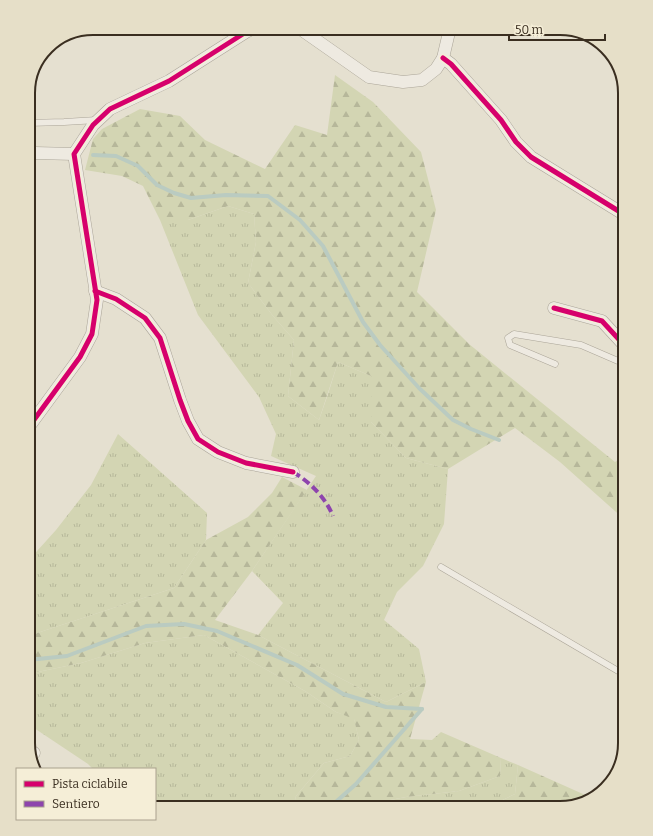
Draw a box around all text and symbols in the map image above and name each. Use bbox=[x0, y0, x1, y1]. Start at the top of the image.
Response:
scale bar bbox=[509, 16, 605, 42]
text: 50 m bbox=[515, 23, 544, 37]
legend bbox=[16, 768, 156, 820]
text: Pista ciclabile bbox=[52, 777, 127, 791]
text: Sentiero bbox=[52, 797, 100, 811]

